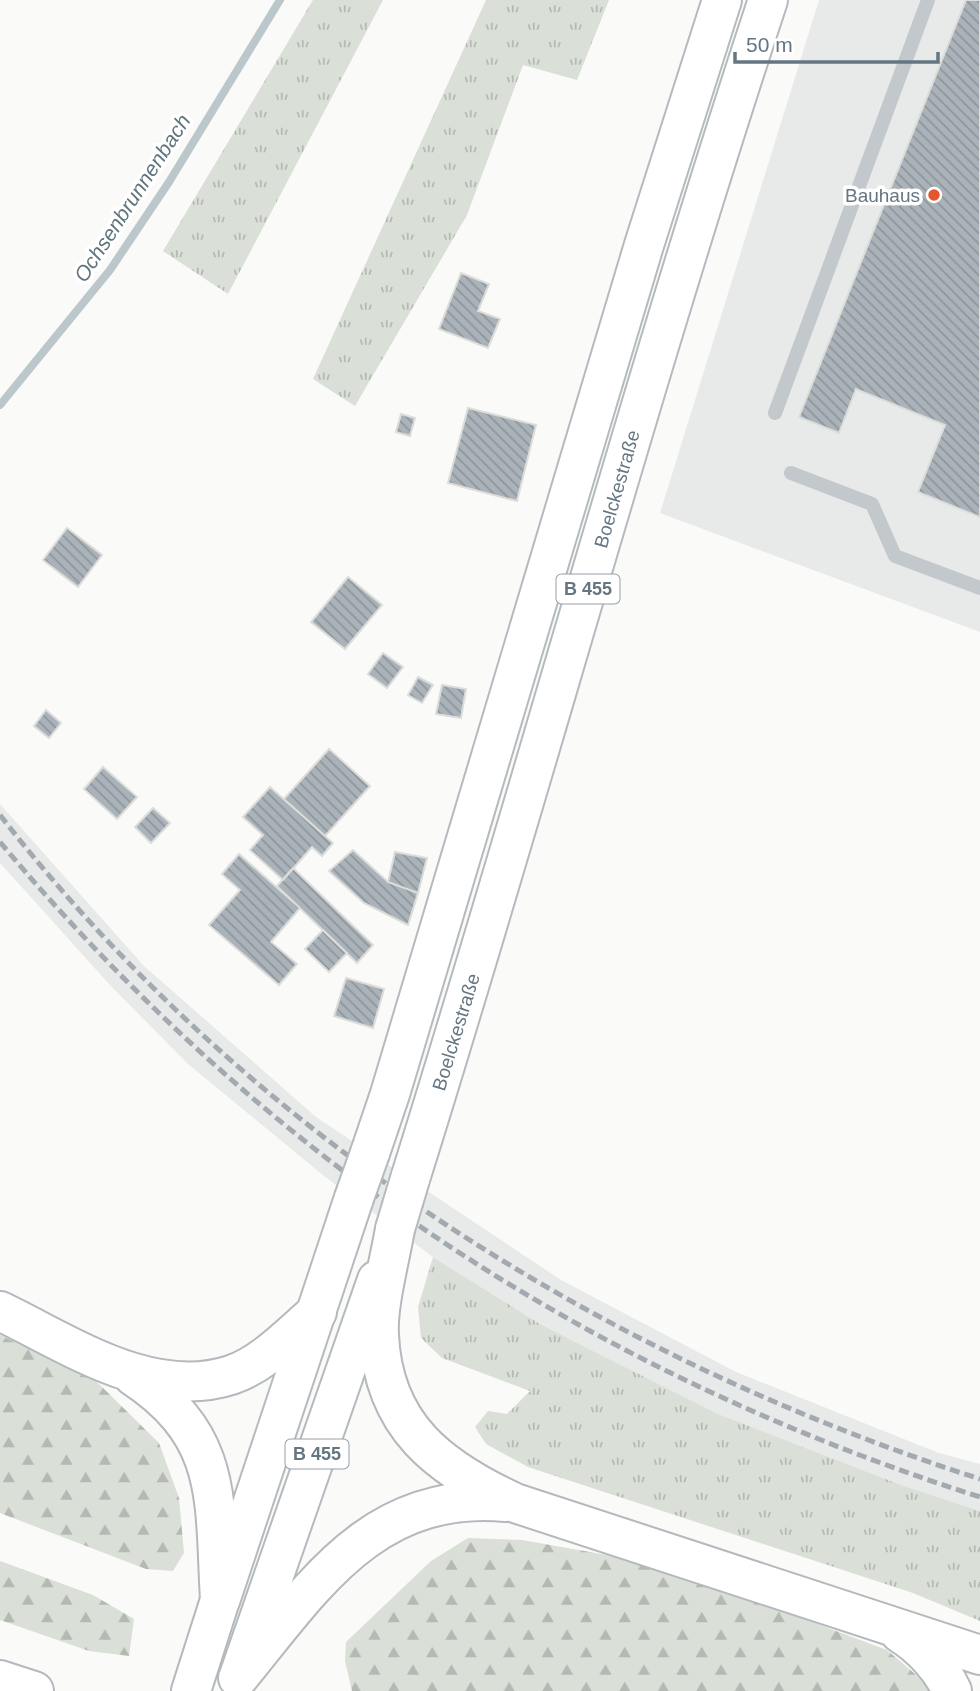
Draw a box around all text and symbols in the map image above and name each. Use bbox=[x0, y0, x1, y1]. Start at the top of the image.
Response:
scale bar bbox=[735, 21, 938, 65]
text: 50 m bbox=[746, 33, 793, 56]
water label: Ochsenbrunnenbach bbox=[69, 110, 195, 286]
place label: Bauhaus bbox=[845, 185, 920, 206]
marker: Bauhaus bbox=[926, 187, 942, 203]
street label: Boelckestraße bbox=[590, 428, 644, 550]
road number: B 455 bbox=[556, 574, 620, 604]
street label: Boelckestraße bbox=[428, 971, 484, 1093]
road number: B 455 bbox=[286, 1440, 348, 1469]

